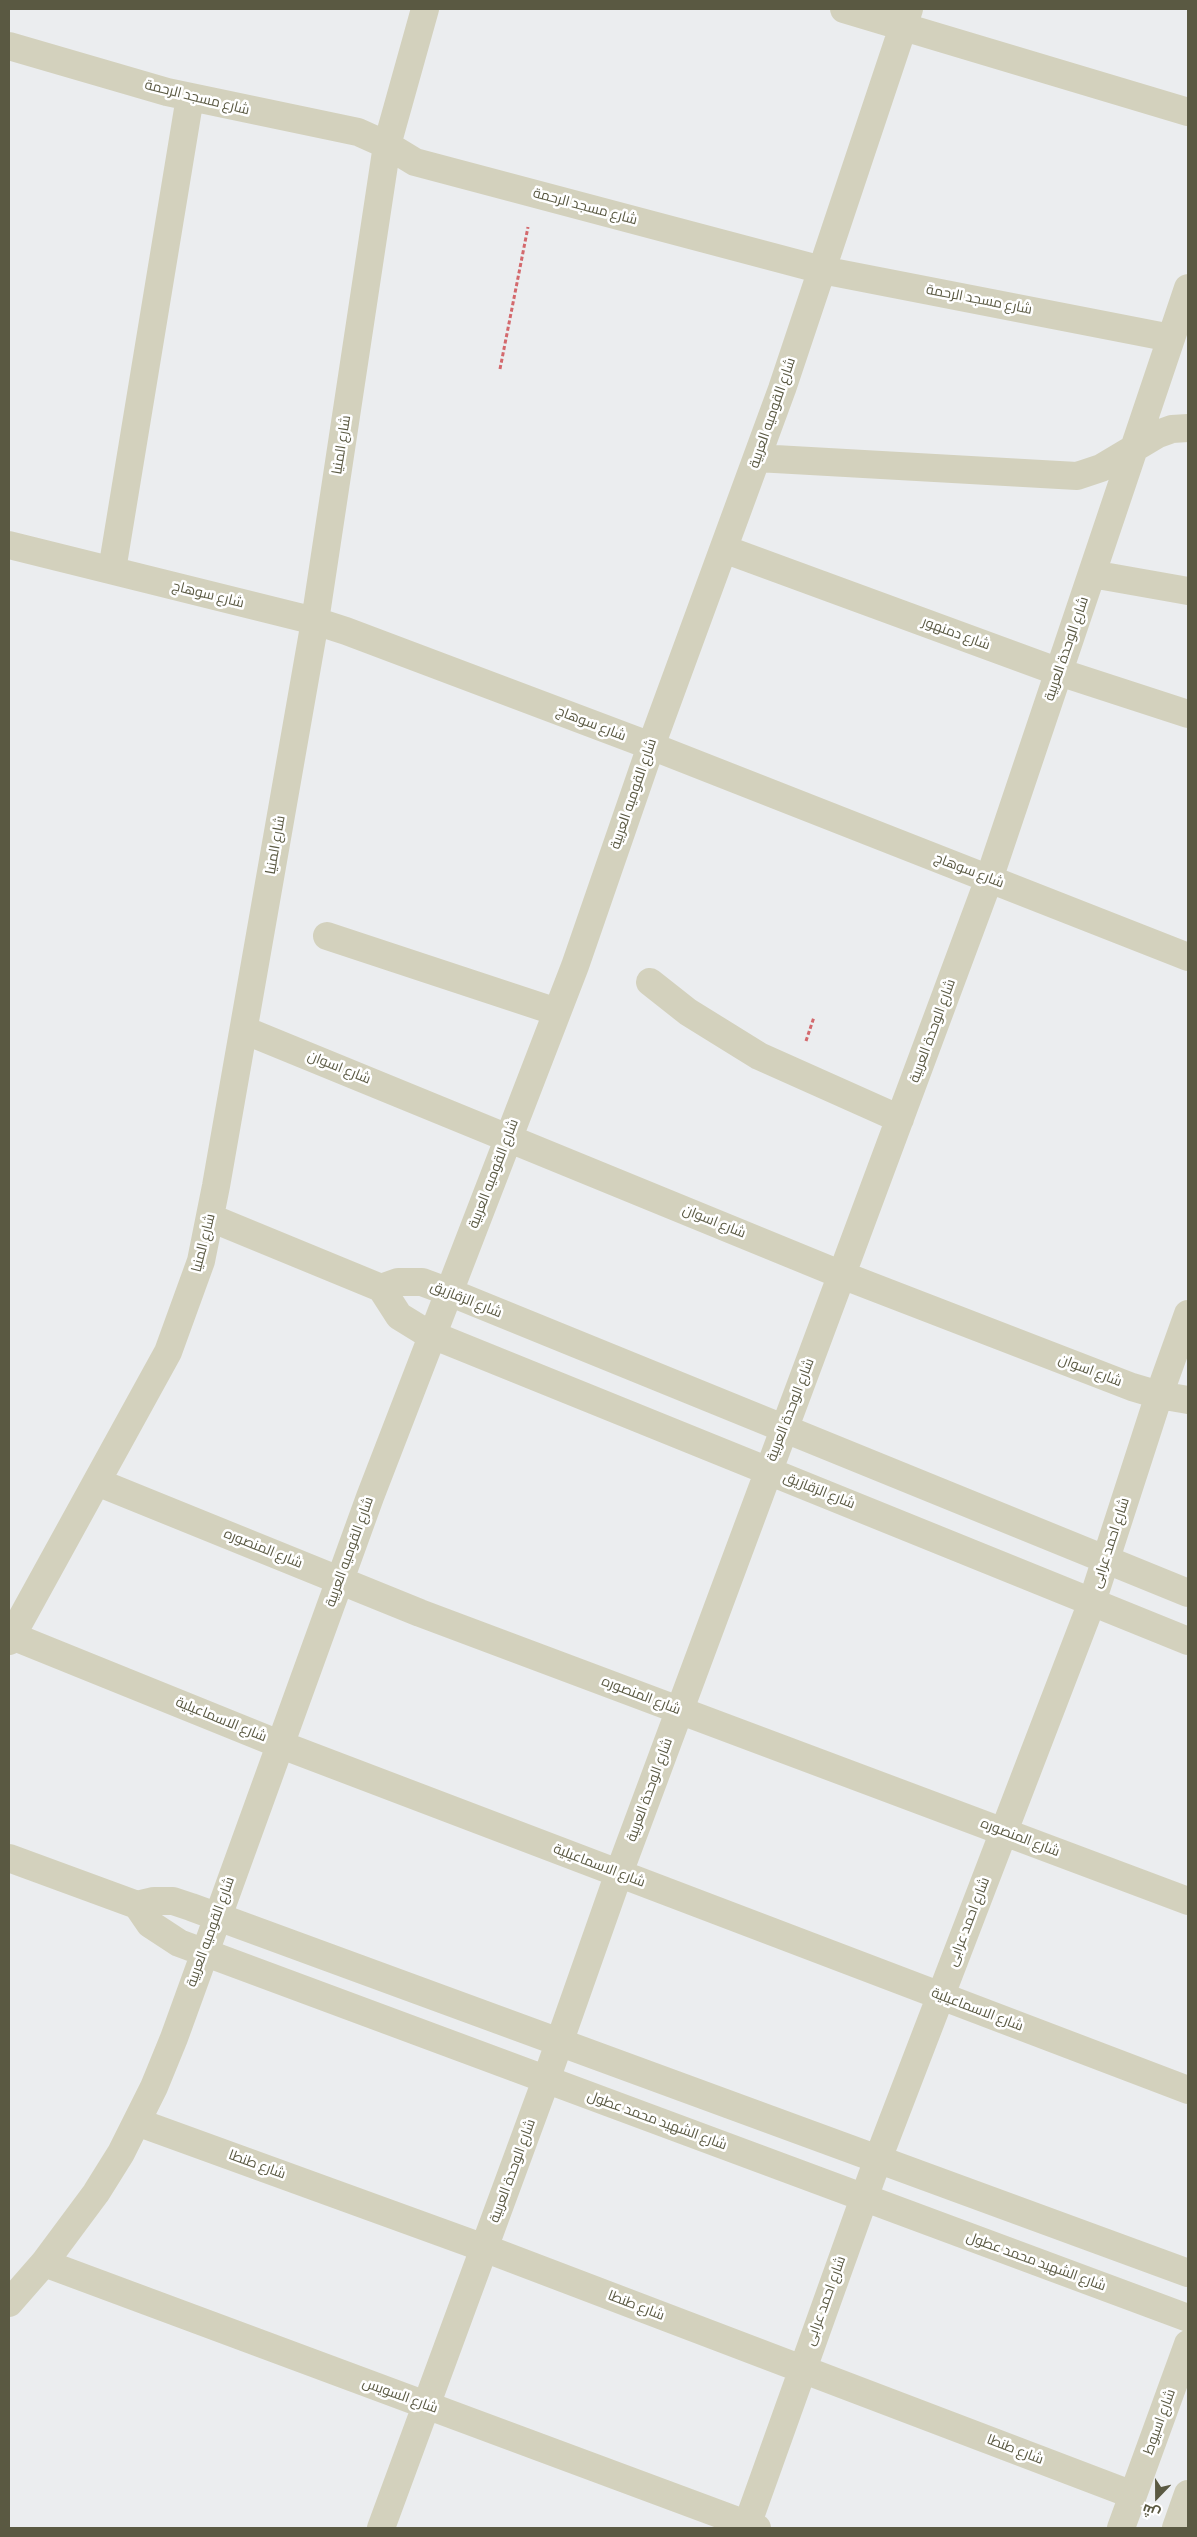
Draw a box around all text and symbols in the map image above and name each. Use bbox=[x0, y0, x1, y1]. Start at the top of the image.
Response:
street label: شارع مسجد الرحمة bbox=[143, 77, 251, 119]
street label: شارع مسجد الرحمة bbox=[531, 185, 639, 229]
street label: شارع مسجد الرحمة bbox=[925, 282, 1033, 318]
street label: شارع القوميه العربية bbox=[746, 356, 800, 470]
street label: شارع المنيا bbox=[329, 414, 355, 476]
street label: شارع سوهاج bbox=[170, 578, 246, 612]
street label: شارع الوحدة العربية bbox=[1041, 595, 1093, 703]
street label: شارع دمنهور bbox=[920, 614, 992, 654]
street label: شارع سوهاج bbox=[554, 703, 628, 745]
street label: شارع القوميه العربية bbox=[607, 737, 661, 851]
street label: شارع المنيا bbox=[263, 814, 289, 876]
street label: شارع سوهاج bbox=[932, 850, 1006, 892]
street label: شارع الوحدة العربية bbox=[906, 977, 960, 1085]
street label: شارع اسوان bbox=[305, 1048, 373, 1088]
street label: شارع القوميه العربية bbox=[465, 1117, 523, 1231]
street label: شارع اسوان bbox=[680, 1202, 748, 1242]
street label: شارع المنيا bbox=[189, 1212, 219, 1274]
street label: شارع الزقازيق bbox=[428, 1278, 504, 1322]
street label: شارع اسوان bbox=[1056, 1351, 1124, 1391]
street label: شارع الوحدة العربية bbox=[764, 1356, 818, 1464]
street label: شارع الزقازيق bbox=[781, 1469, 857, 1513]
street label: شارع القوميه العربية bbox=[322, 1495, 378, 1609]
street label: شارع احمد عرابى bbox=[1088, 1496, 1134, 1590]
street label: شارع المنصوره bbox=[221, 1526, 305, 1572]
street label: شارع المنصوره bbox=[599, 1673, 683, 1719]
street label: شارع الاسماعيلية bbox=[173, 1694, 269, 1746]
street label: شارع الوحدة العربية bbox=[623, 1736, 677, 1844]
street label: شارع المنصوره bbox=[978, 1815, 1062, 1861]
street label: شارع الاسماعيلية bbox=[551, 1841, 647, 1891]
street label: شارع القوميه العربية bbox=[183, 1875, 239, 1989]
street label: شارع احمد عرابى bbox=[944, 1875, 994, 1969]
street label: شارع الاسماعيلية bbox=[929, 1985, 1025, 2035]
street label: شارع الشهيد محمد عطول bbox=[585, 2088, 729, 2154]
street label: شارع الوحدة العربية bbox=[486, 2117, 540, 2225]
street label: شارع طنطا bbox=[226, 2147, 288, 2183]
street label: شارع الشهيد محمد عطول bbox=[964, 2229, 1108, 2295]
street label: شارع احمد عرابى bbox=[802, 2254, 850, 2348]
street label: شارع طنطا bbox=[605, 2288, 667, 2324]
street label: شارع السويس bbox=[360, 2375, 440, 2417]
street label: شارع اسيوط bbox=[1140, 2387, 1180, 2457]
street label: شارع طنطا bbox=[984, 2432, 1046, 2468]
north arrow bbox=[1132, 2472, 1182, 2522]
text: ش bbox=[1140, 2500, 1163, 2523]

